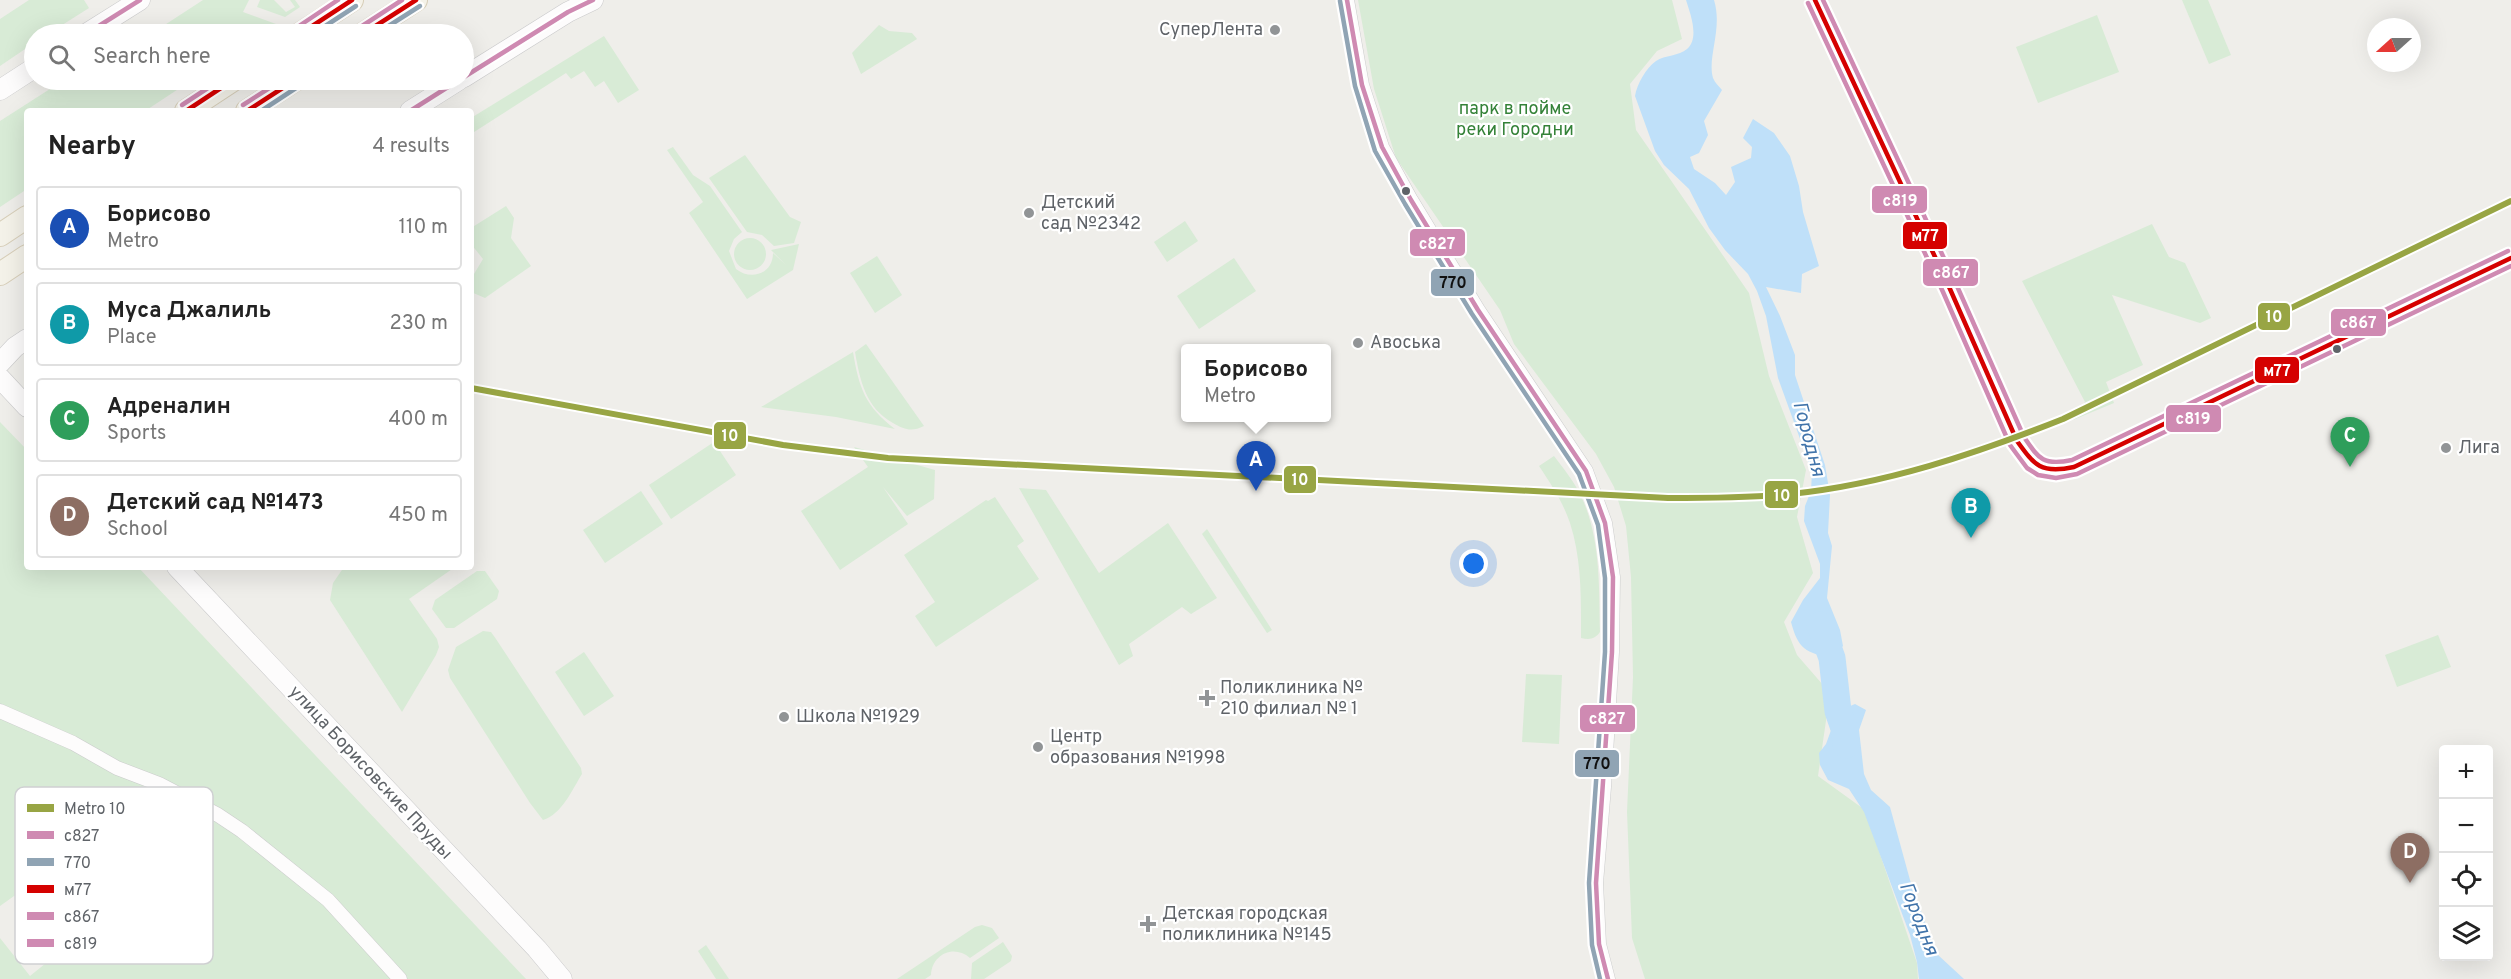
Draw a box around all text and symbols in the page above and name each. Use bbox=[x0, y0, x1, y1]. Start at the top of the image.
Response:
north arrow bbox=[2367, 18, 2421, 72]
place label: СуперЛента bbox=[1159, 19, 1263, 42]
marker: СуперЛента bbox=[1268, 23, 1282, 37]
search box bbox=[24, 24, 474, 90]
icon: search bbox=[45, 41, 78, 74]
text: Search here bbox=[93, 44, 211, 71]
park label: парк в пойме реки Городни bbox=[1456, 98, 1574, 142]
text: Nearby bbox=[48, 131, 136, 164]
text: 4 results bbox=[373, 134, 450, 160]
unlabelled marker bbox=[1400, 185, 1412, 197]
line badge: с819 bbox=[1871, 185, 1928, 214]
place label: Детский сад №2342 bbox=[1041, 192, 1141, 236]
text: с819 bbox=[1883, 192, 1917, 212]
text: Борисово bbox=[107, 202, 211, 229]
marker: Детский сад №2342 bbox=[1022, 206, 1036, 220]
text: A bbox=[62, 215, 77, 241]
text: 110 m bbox=[399, 215, 448, 241]
line badge: м77 bbox=[1902, 221, 1948, 250]
text: м77 bbox=[1911, 227, 1939, 247]
line badge: с827 bbox=[1409, 228, 1466, 257]
text: Metro bbox=[107, 229, 159, 255]
text: с827 bbox=[1419, 235, 1455, 255]
line badge: с867 bbox=[1922, 258, 1979, 287]
text: с867 bbox=[1932, 264, 1970, 284]
line badge: 770 bbox=[1430, 268, 1475, 297]
text: 770 bbox=[1439, 274, 1467, 294]
text: Муса Джалиль bbox=[107, 298, 271, 325]
line badge: 10 bbox=[2257, 302, 2291, 331]
text: 10 bbox=[2266, 308, 2282, 328]
line badge: с867 bbox=[2330, 308, 2387, 337]
text: B bbox=[63, 311, 76, 337]
text: 230 m bbox=[389, 311, 448, 337]
text: с867 bbox=[2339, 314, 2377, 334]
text: Place bbox=[107, 325, 157, 351]
place label: Авоська bbox=[1370, 332, 1441, 355]
marker: Авоська bbox=[1351, 336, 1365, 350]
unlabelled marker bbox=[2331, 343, 2343, 355]
popup bbox=[1181, 344, 1331, 422]
line badge: м77 bbox=[2254, 356, 2300, 384]
text: Борисово bbox=[1204, 357, 1308, 384]
text: м77 bbox=[2263, 362, 2291, 382]
text: Metro bbox=[1204, 384, 1256, 410]
text: Адреналин bbox=[107, 394, 231, 421]
water label: Городня bbox=[1786, 399, 1831, 480]
line badge: с819 bbox=[2165, 404, 2222, 433]
text: C bbox=[63, 407, 76, 433]
text: 400 m bbox=[388, 407, 448, 433]
text: с819 bbox=[2176, 410, 2210, 430]
pin: C bbox=[2330, 418, 2370, 467]
text: Sports bbox=[107, 421, 167, 447]
line badge: 10 bbox=[713, 421, 747, 450]
text: 10 bbox=[722, 427, 738, 447]
place label: Лига bbox=[2458, 437, 2500, 460]
marker: Лига bbox=[2439, 441, 2453, 455]
pin: A bbox=[1236, 442, 1276, 491]
line badge: 10 bbox=[1283, 465, 1317, 494]
text: 10 bbox=[1292, 471, 1308, 491]
line badge: 10 bbox=[1764, 480, 1799, 509]
text: 10 bbox=[1774, 487, 1790, 507]
pin: B bbox=[1952, 488, 1990, 538]
text: Детский сад №1473 bbox=[107, 490, 324, 517]
text: D bbox=[62, 503, 77, 529]
text: 450 m bbox=[389, 503, 448, 529]
text: School bbox=[107, 517, 168, 543]
your location bbox=[1459, 549, 1488, 578]
place label: Поликлиника № 210 филиал № 1 bbox=[1220, 677, 1363, 721]
street label: улица Борисовские Пруды bbox=[283, 681, 457, 865]
marker: Поликлиника № 210 филиал № 1 bbox=[1198, 689, 1216, 707]
line badge: с827 bbox=[1579, 704, 1636, 733]
place label: Школа №1929 bbox=[796, 706, 920, 729]
marker: Школа №1929 bbox=[777, 710, 791, 724]
text: с827 bbox=[1589, 710, 1625, 730]
place label: Центр образования №1998 bbox=[1050, 726, 1225, 770]
marker: Центр образования №1998 bbox=[1031, 740, 1045, 754]
map controls bbox=[2439, 745, 2493, 961]
button: + bbox=[2439, 745, 2493, 799]
line badge: 770 bbox=[1574, 749, 1620, 778]
text: 770 bbox=[1583, 755, 1611, 775]
legend bbox=[15, 787, 213, 964]
button: − bbox=[2439, 799, 2493, 853]
text: Metro 10 bbox=[64, 800, 126, 820]
text: с827 bbox=[64, 827, 99, 847]
pin: D bbox=[2390, 834, 2430, 883]
button: locate bbox=[2439, 853, 2493, 907]
text: 770 bbox=[64, 854, 91, 874]
water label: Городня bbox=[1892, 878, 1944, 960]
text: м77 bbox=[64, 881, 91, 901]
place label: Детская городская поликлиника №145 bbox=[1162, 903, 1332, 947]
button: layers bbox=[2439, 907, 2493, 961]
text: с867 bbox=[64, 908, 99, 928]
marker: Детская городская поликлиника №145 bbox=[1139, 915, 1157, 933]
text: с819 bbox=[64, 935, 97, 955]

